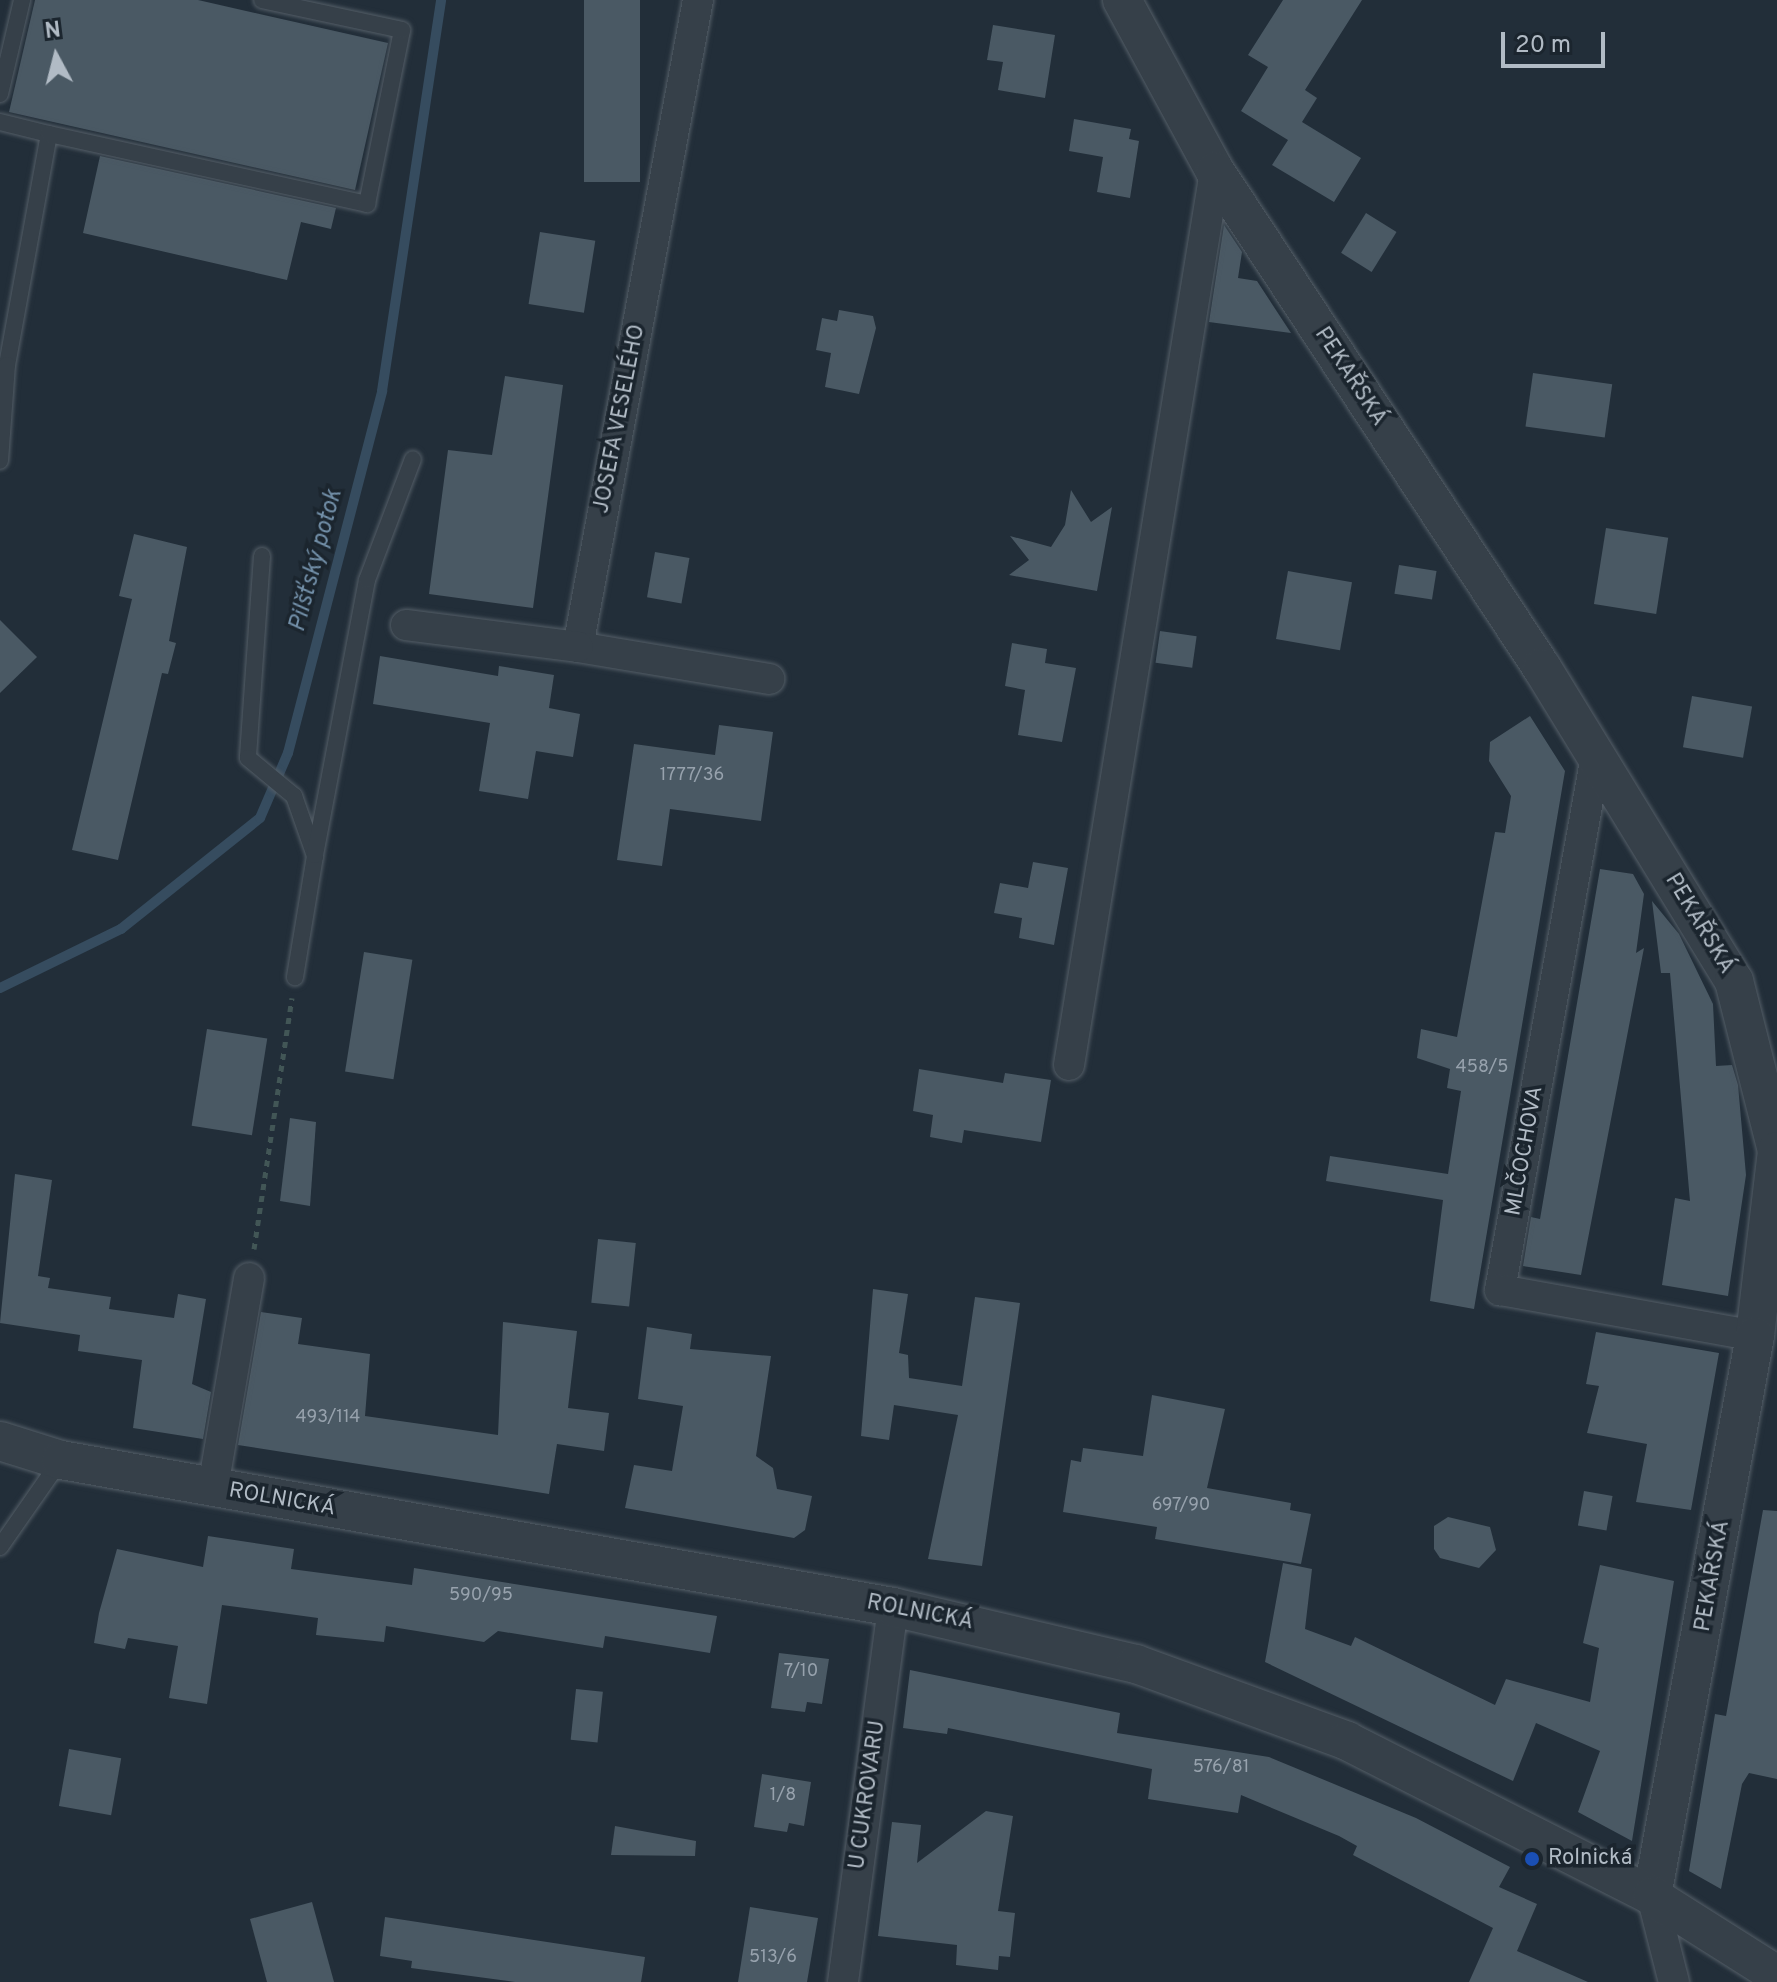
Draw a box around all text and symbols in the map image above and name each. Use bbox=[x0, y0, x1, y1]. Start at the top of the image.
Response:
north arrow bbox=[16, 16, 96, 96]
scale bar bbox=[1505, 16, 1609, 66]
text: N bbox=[44, 17, 62, 46]
text: 20 m bbox=[1515, 31, 1571, 61]
street label: JOSEFA VESELÉHO bbox=[589, 321, 651, 517]
street label: PEKAŘSKÁ bbox=[1308, 323, 1392, 431]
water label: Pilšťský potok bbox=[284, 487, 350, 635]
house number: 1777/36 bbox=[660, 765, 724, 787]
street label: PEKAŘSKÁ bbox=[1659, 869, 1739, 979]
house number: 458/5 bbox=[1456, 1057, 1508, 1079]
street label: MLČOCHOVA bbox=[1501, 1084, 1549, 1218]
house number: 493/114 bbox=[295, 1407, 361, 1429]
street label: ROLNICKÁ bbox=[227, 1478, 337, 1522]
house number: 697/90 bbox=[1152, 1495, 1210, 1517]
street label: PEKAŘSKÁ bbox=[1690, 1518, 1736, 1634]
house number: 590/95 bbox=[449, 1585, 513, 1607]
street label: ROLNICKÁ bbox=[864, 1590, 976, 1636]
house number: 7/10 bbox=[784, 1661, 818, 1683]
street label: U CUKROVARU bbox=[844, 1719, 892, 1871]
house number: 576/81 bbox=[1193, 1757, 1249, 1779]
house number: 1/8 bbox=[770, 1785, 796, 1807]
place label: Rolnická bbox=[1548, 1846, 1632, 1872]
marker: Rolnická bbox=[1523, 1850, 1541, 1868]
house number: 513/6 bbox=[749, 1947, 797, 1969]

